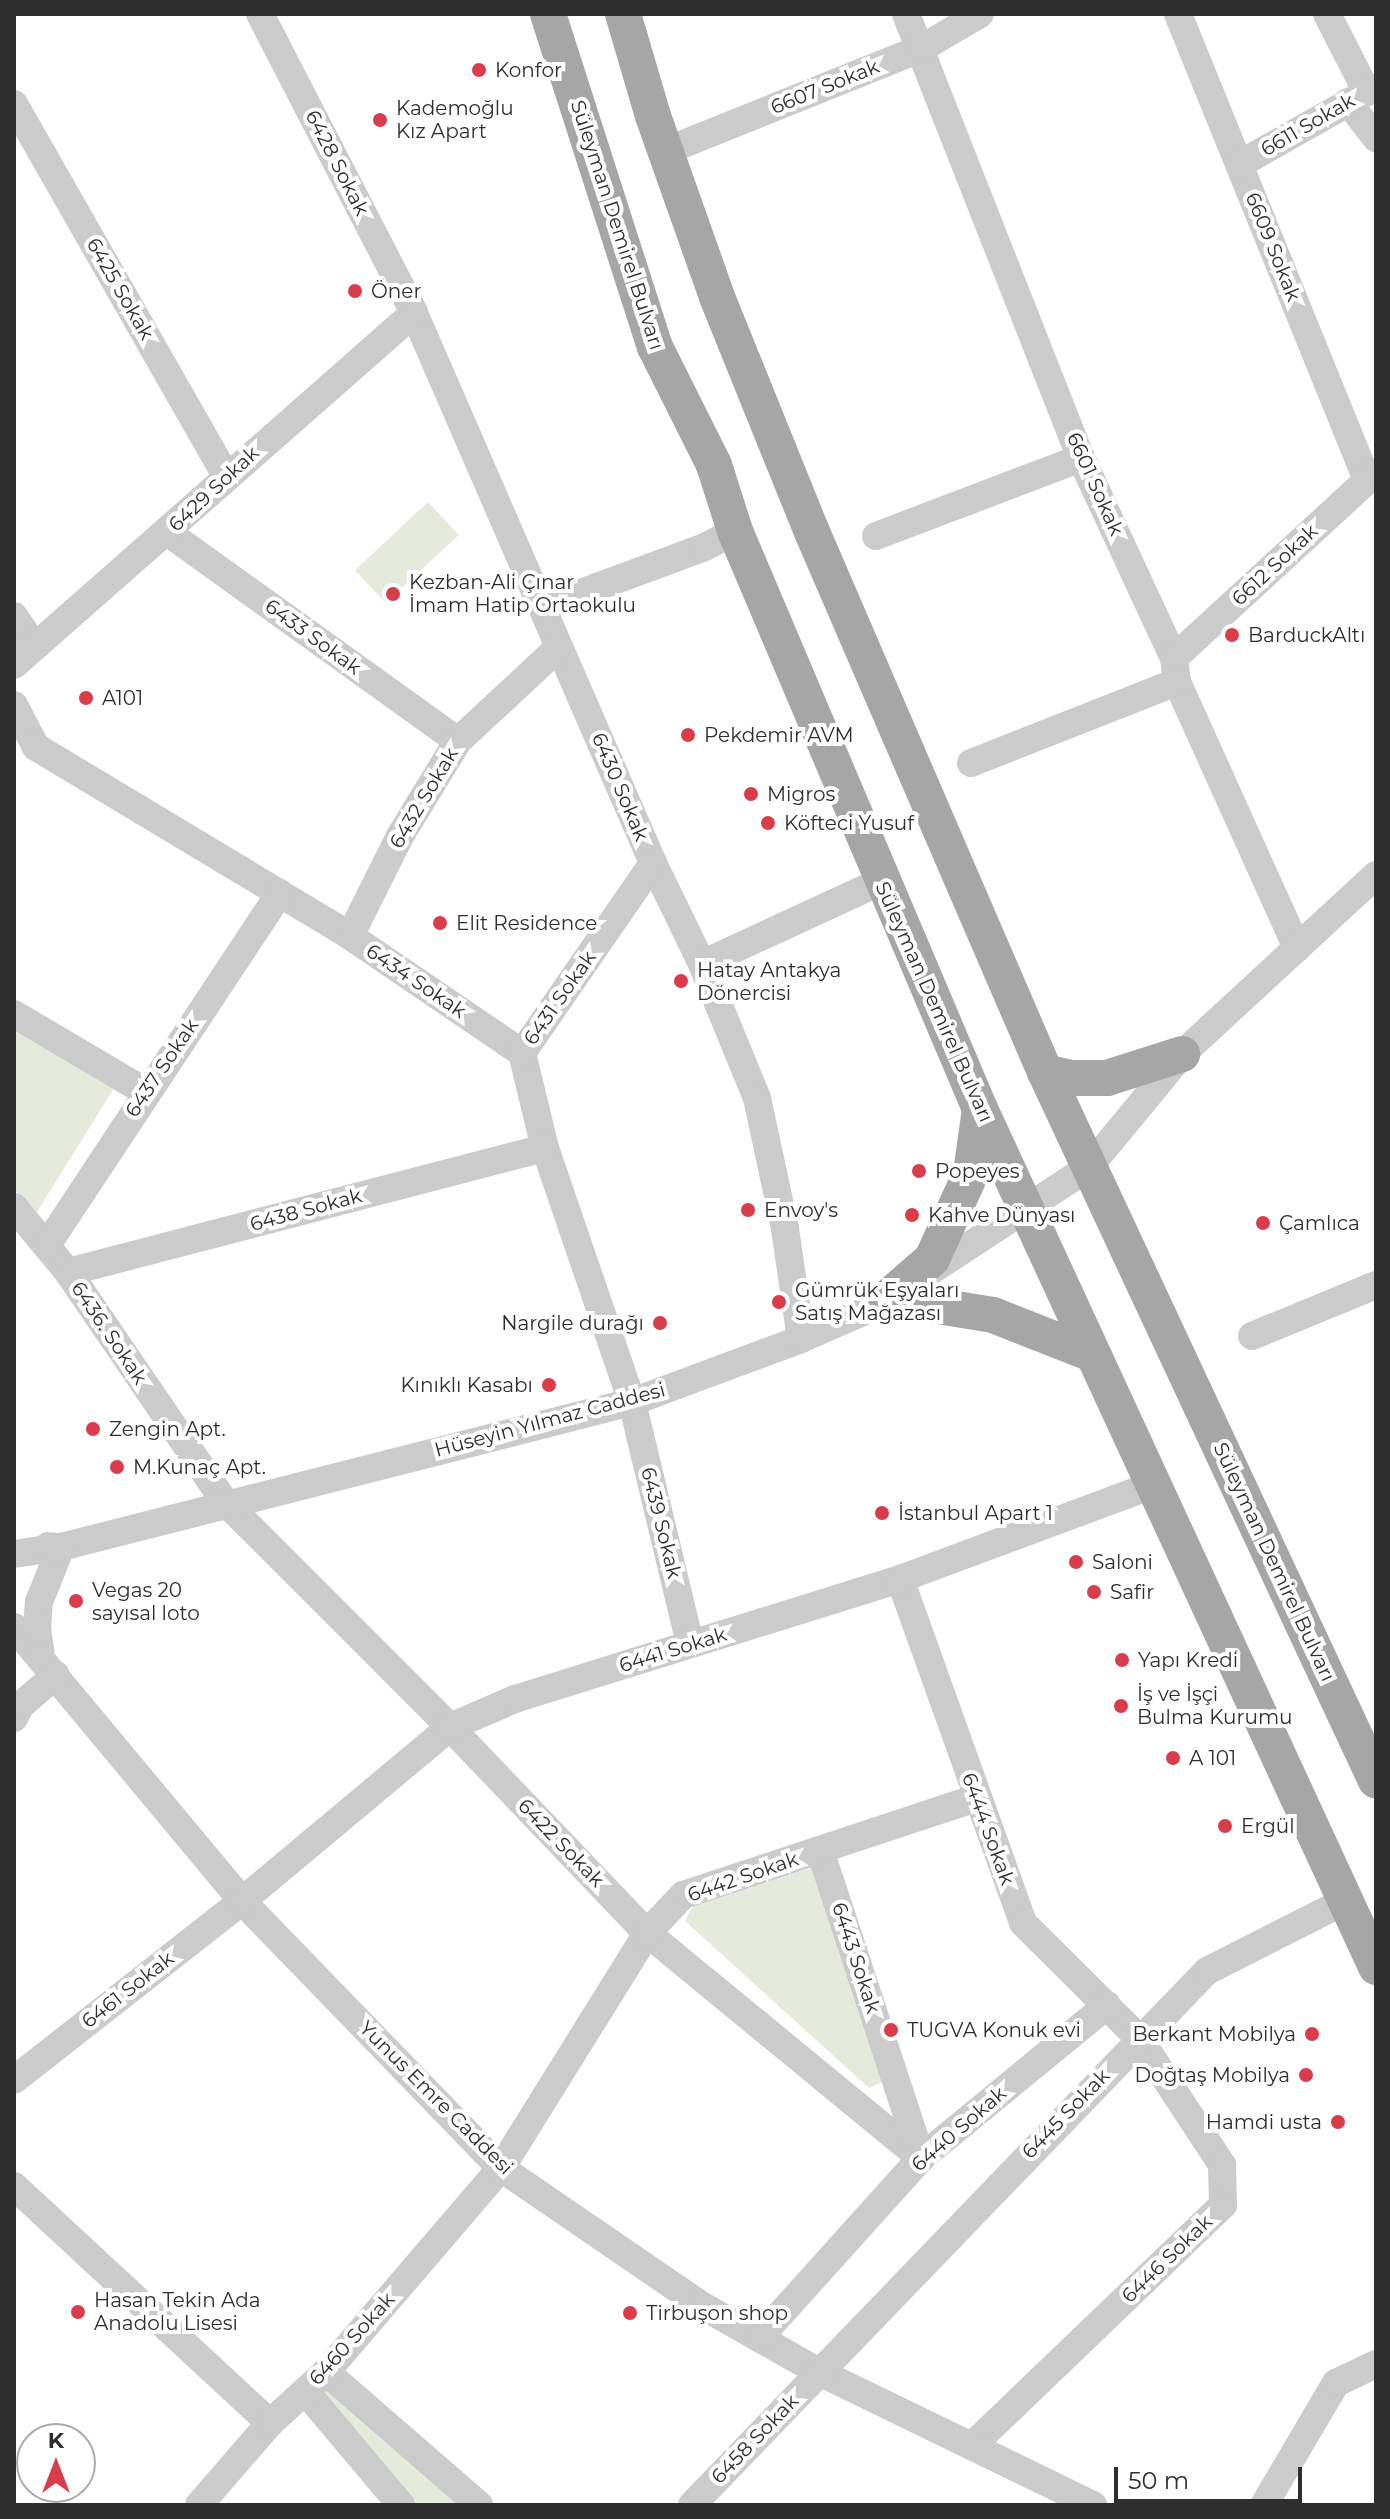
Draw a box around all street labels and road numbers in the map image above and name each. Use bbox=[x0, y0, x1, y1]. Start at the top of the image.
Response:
street label: 6607 Sokak bbox=[767, 54, 883, 120]
street label: 6611 Sokak bbox=[1257, 89, 1359, 161]
street label: Süleyman Demirel Bulvarı bbox=[565, 97, 669, 353]
street label: 6428 Sokak bbox=[300, 106, 374, 220]
street label: 6609 Sokak bbox=[1240, 189, 1306, 305]
street label: 6425 Sokak bbox=[81, 234, 159, 344]
street label: 6601 Sokak bbox=[1062, 429, 1128, 539]
street label: 6429 Sokak bbox=[164, 441, 264, 537]
street label: 6612 Sokak bbox=[1227, 519, 1323, 611]
street label: 6433 Sokak bbox=[260, 594, 366, 680]
street label: 6430 Sokak bbox=[586, 729, 654, 845]
street label: 6432 Sokak bbox=[385, 743, 463, 853]
street label: Süleyman Demirel Bulvarı bbox=[870, 878, 998, 1126]
street label: 6434 Sokak bbox=[362, 939, 470, 1023]
street label: 6431 Sokak bbox=[519, 946, 601, 1050]
street label: 6437 Sokak bbox=[120, 1014, 204, 1122]
street label: 6438 Sokak bbox=[247, 1184, 365, 1236]
street label: 6436. Sokak bbox=[66, 1277, 152, 1389]
street label: Hüseyin Yılmaz Caddesi bbox=[432, 1378, 668, 1462]
street label: Süleyman Demirel Bulvarı bbox=[1208, 1439, 1340, 1685]
street label: 6439 Sokak bbox=[636, 1465, 686, 1581]
street label: 6441 Sokak bbox=[616, 1622, 730, 1678]
street label: 6444 Sokak bbox=[957, 1770, 1019, 1888]
street label: 6422 Sokak bbox=[513, 1794, 609, 1892]
street label: 6442 Sokak bbox=[684, 1847, 802, 1907]
street label: 6443 Sokak bbox=[827, 1900, 885, 2016]
street label: 6461 Sokak bbox=[77, 1947, 179, 2033]
street label: Yunus Emre Caddesi bbox=[354, 2016, 518, 2180]
street label: 6445 Sokak bbox=[1017, 2064, 1115, 2164]
street label: 6440 Sokak bbox=[907, 2081, 1011, 2177]
street label: 6446 Sokak bbox=[1117, 2210, 1217, 2308]
street label: 6460 Sokak bbox=[304, 2288, 400, 2390]
street label: 6458 Sokak bbox=[706, 2389, 804, 2489]

